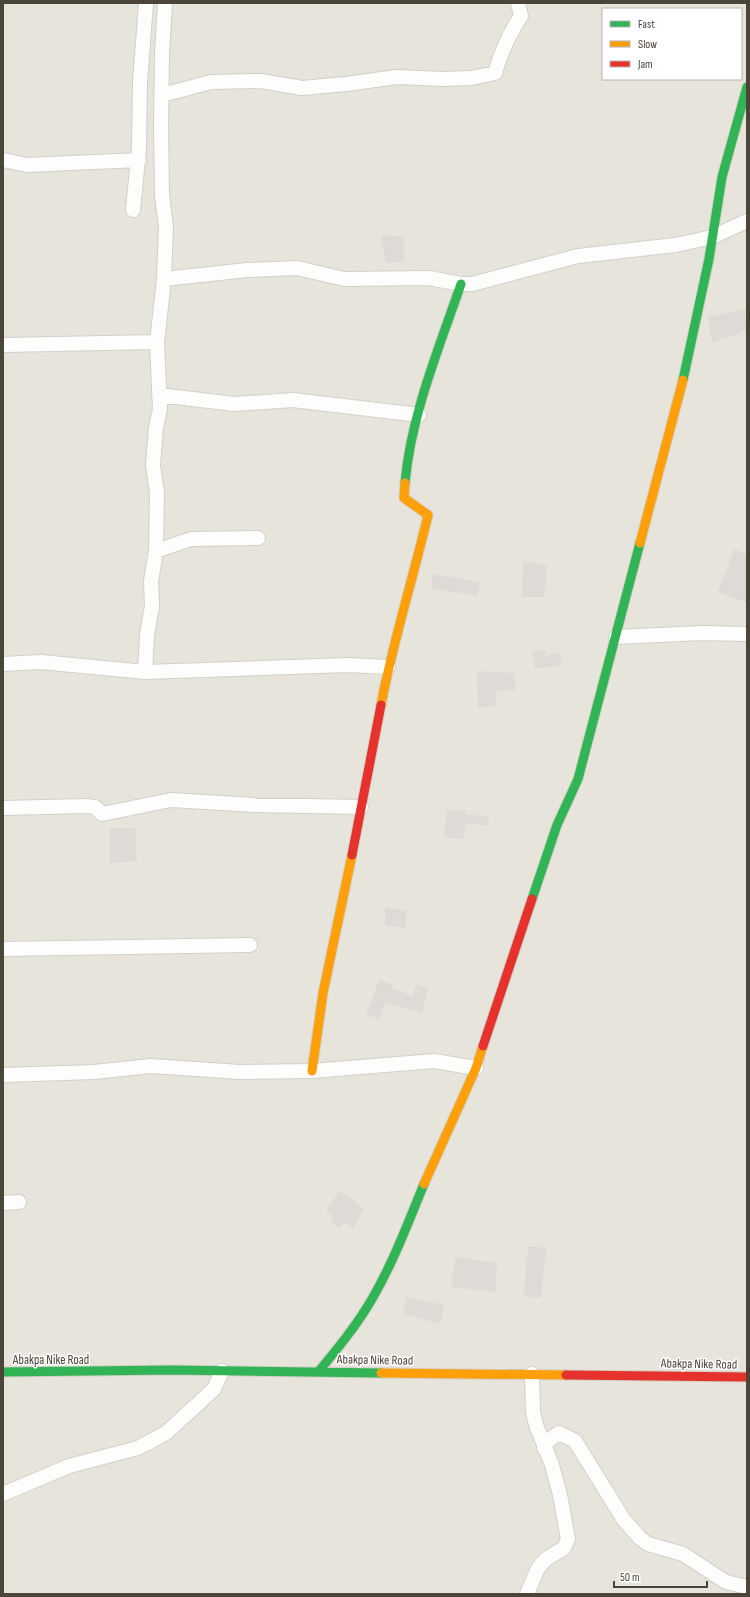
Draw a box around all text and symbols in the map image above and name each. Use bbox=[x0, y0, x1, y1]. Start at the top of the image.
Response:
legend bbox=[602, 8, 742, 80]
text: Fast bbox=[638, 17, 655, 32]
text: Slow bbox=[638, 37, 657, 52]
text: Jam bbox=[637, 57, 653, 72]
street label: Abakpa Nike Road bbox=[336, 1351, 413, 1369]
street label: Abakpa Nike Road bbox=[12, 1352, 89, 1368]
street label: Abakpa Nike Road bbox=[660, 1355, 737, 1373]
scale bar bbox=[614, 1563, 707, 1589]
text: 50 m bbox=[620, 1570, 640, 1585]

